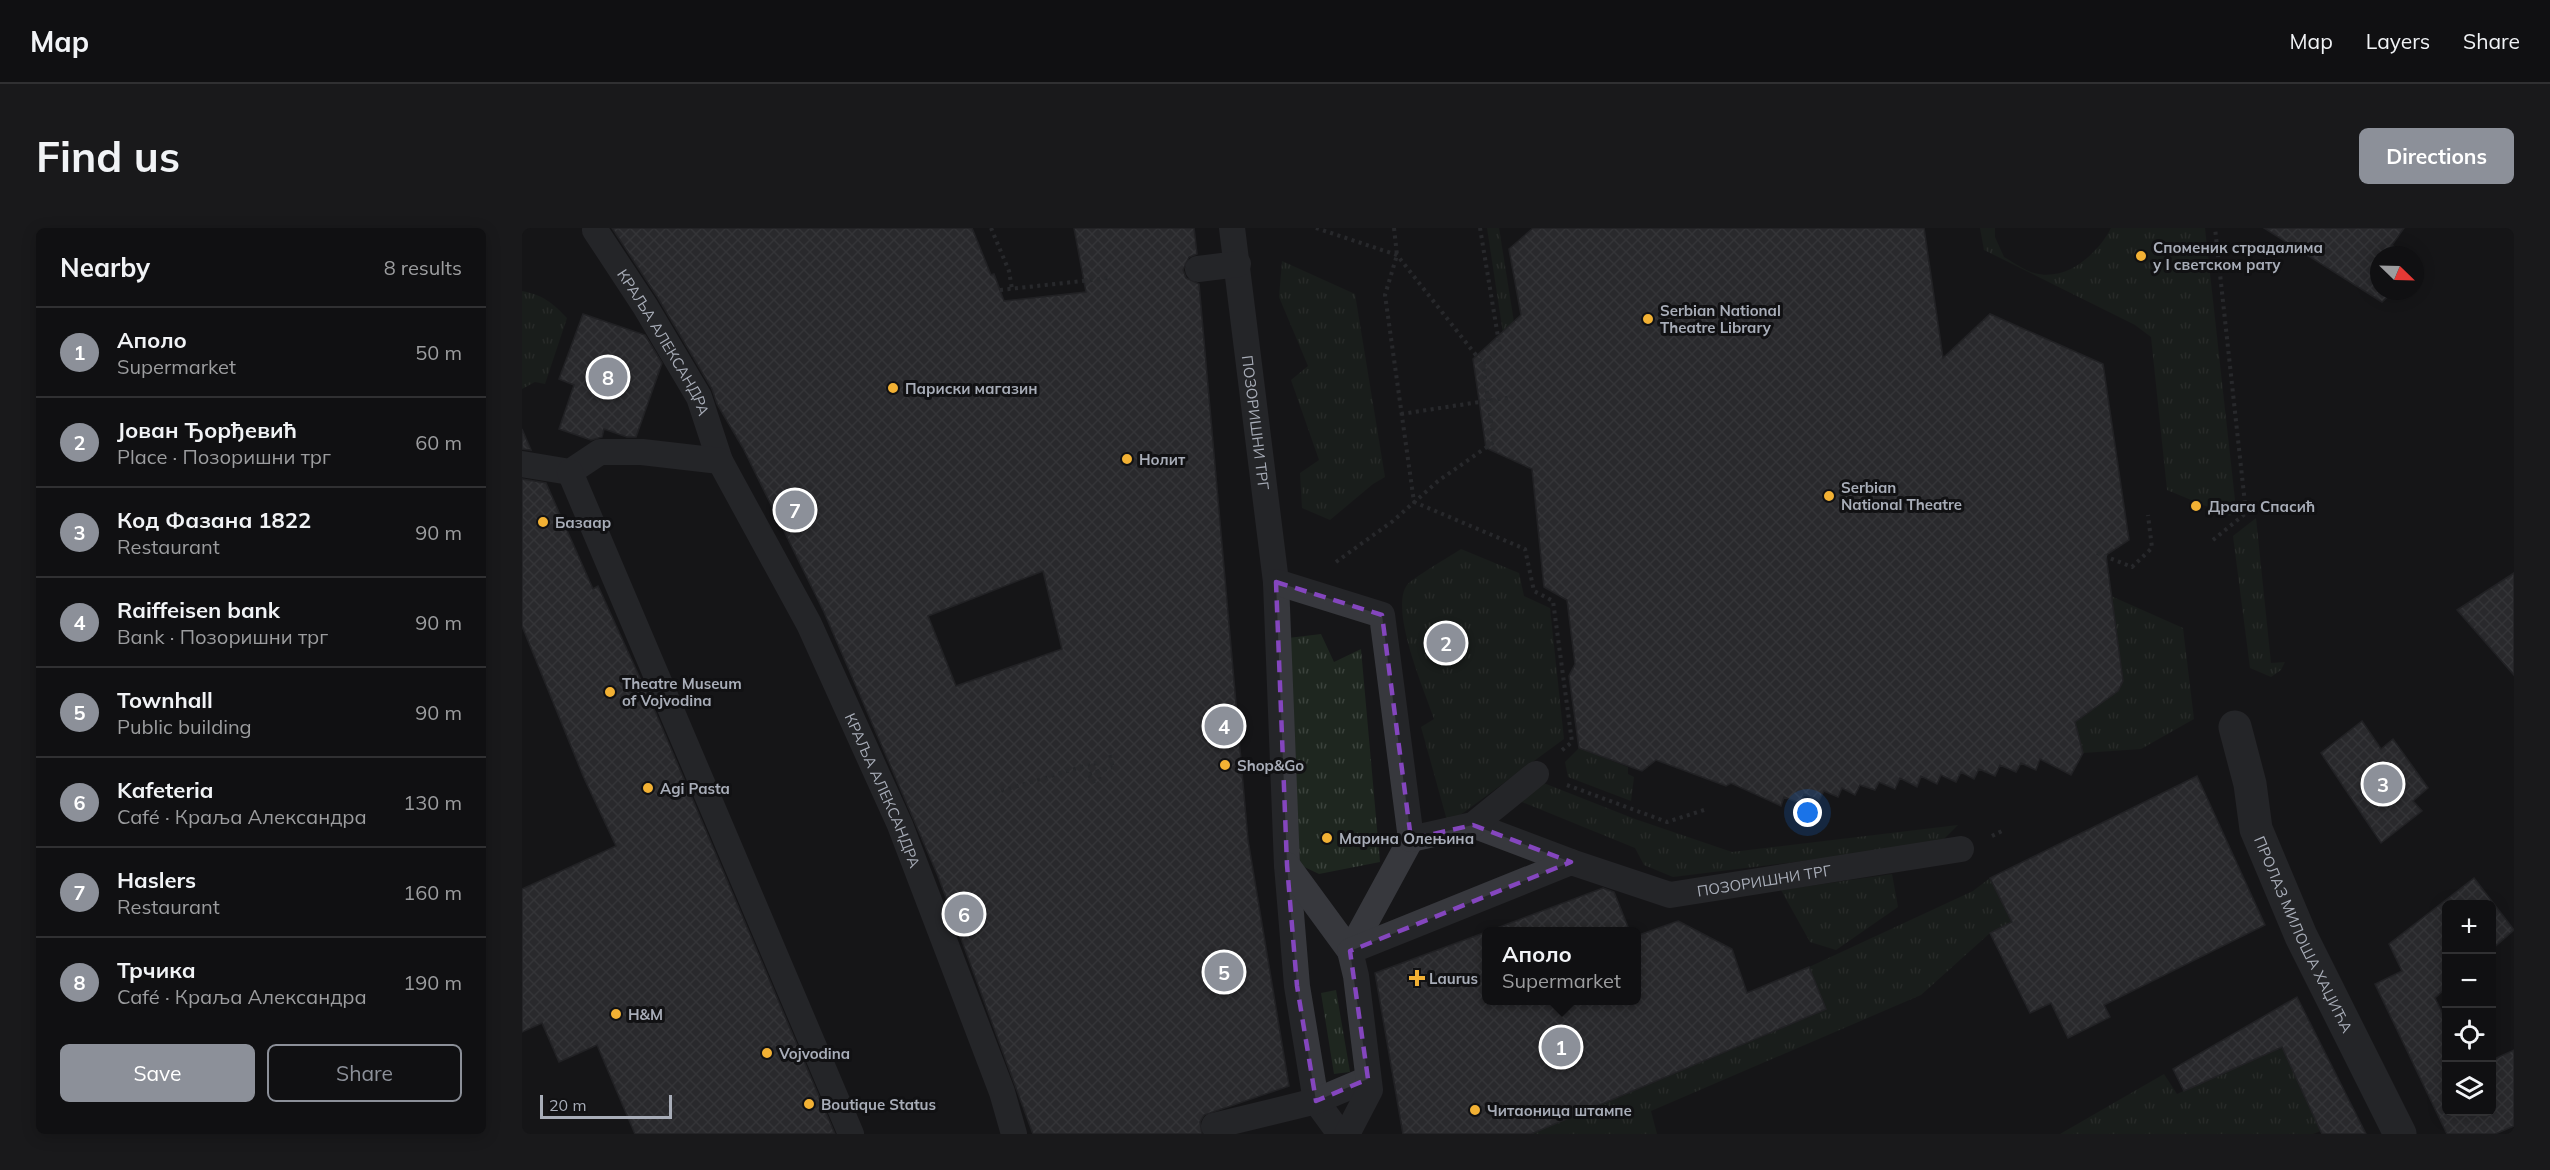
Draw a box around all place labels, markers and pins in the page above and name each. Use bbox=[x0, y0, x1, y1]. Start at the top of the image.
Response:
place label: Споменик страдалима у I светском рату bbox=[2153, 238, 2323, 274]
marker: Споменик страдалима у I светском рату bbox=[2134, 249, 2148, 263]
place label: Serbian National Theatre Library bbox=[1660, 301, 1781, 337]
marker: Serbian National Theatre Library bbox=[1641, 312, 1655, 326]
pin: 8 bbox=[588, 354, 628, 400]
place label: Париски магазин bbox=[905, 379, 1037, 398]
marker: Париски магазин bbox=[886, 381, 900, 395]
place label: Нолит bbox=[1139, 450, 1186, 469]
marker: Нолит bbox=[1120, 452, 1134, 466]
place label: Serbian National Theatre bbox=[1841, 478, 1962, 514]
pin: 7 bbox=[776, 488, 814, 532]
marker: Serbian National Theatre bbox=[1822, 489, 1836, 503]
place label: Драга Спасић bbox=[2208, 497, 2315, 516]
marker: Драга Спасић bbox=[2189, 499, 2203, 513]
place label: Базаар bbox=[555, 513, 611, 532]
marker: Базаар bbox=[536, 515, 550, 529]
pin: 2 bbox=[1426, 620, 1466, 666]
place label: Theatre Museum of Vojvodina bbox=[622, 674, 742, 710]
marker: Theatre Museum of Vojvodina bbox=[603, 685, 617, 699]
pin: 4 bbox=[1204, 704, 1244, 748]
place label: Shop&Go bbox=[1237, 756, 1304, 775]
marker: Shop&Go bbox=[1218, 758, 1232, 772]
pin: 3 bbox=[2364, 762, 2402, 806]
place label: Agi Pasta bbox=[660, 779, 730, 798]
marker: Agi Pasta bbox=[641, 781, 655, 795]
place label: Марина Олењина bbox=[1339, 829, 1474, 848]
marker: Марина Олењина bbox=[1320, 831, 1334, 845]
pin: 6 bbox=[944, 892, 984, 936]
pin: 5 bbox=[1204, 950, 1244, 994]
place label: Laurus bbox=[1429, 969, 1478, 988]
marker: Laurus bbox=[1410, 971, 1424, 985]
place label: H&M bbox=[628, 1005, 663, 1024]
marker: H&M bbox=[609, 1007, 623, 1021]
pin: 1 bbox=[1542, 1024, 1580, 1070]
place label: Vojvodina bbox=[778, 1044, 850, 1063]
marker: Vojvodina bbox=[760, 1046, 774, 1060]
place label: Boutique Status bbox=[821, 1095, 936, 1114]
marker: Boutique Status bbox=[802, 1097, 816, 1111]
place label: Читаоница штампе bbox=[1487, 1101, 1632, 1120]
marker: Читаоница штампе bbox=[1468, 1103, 1482, 1117]

